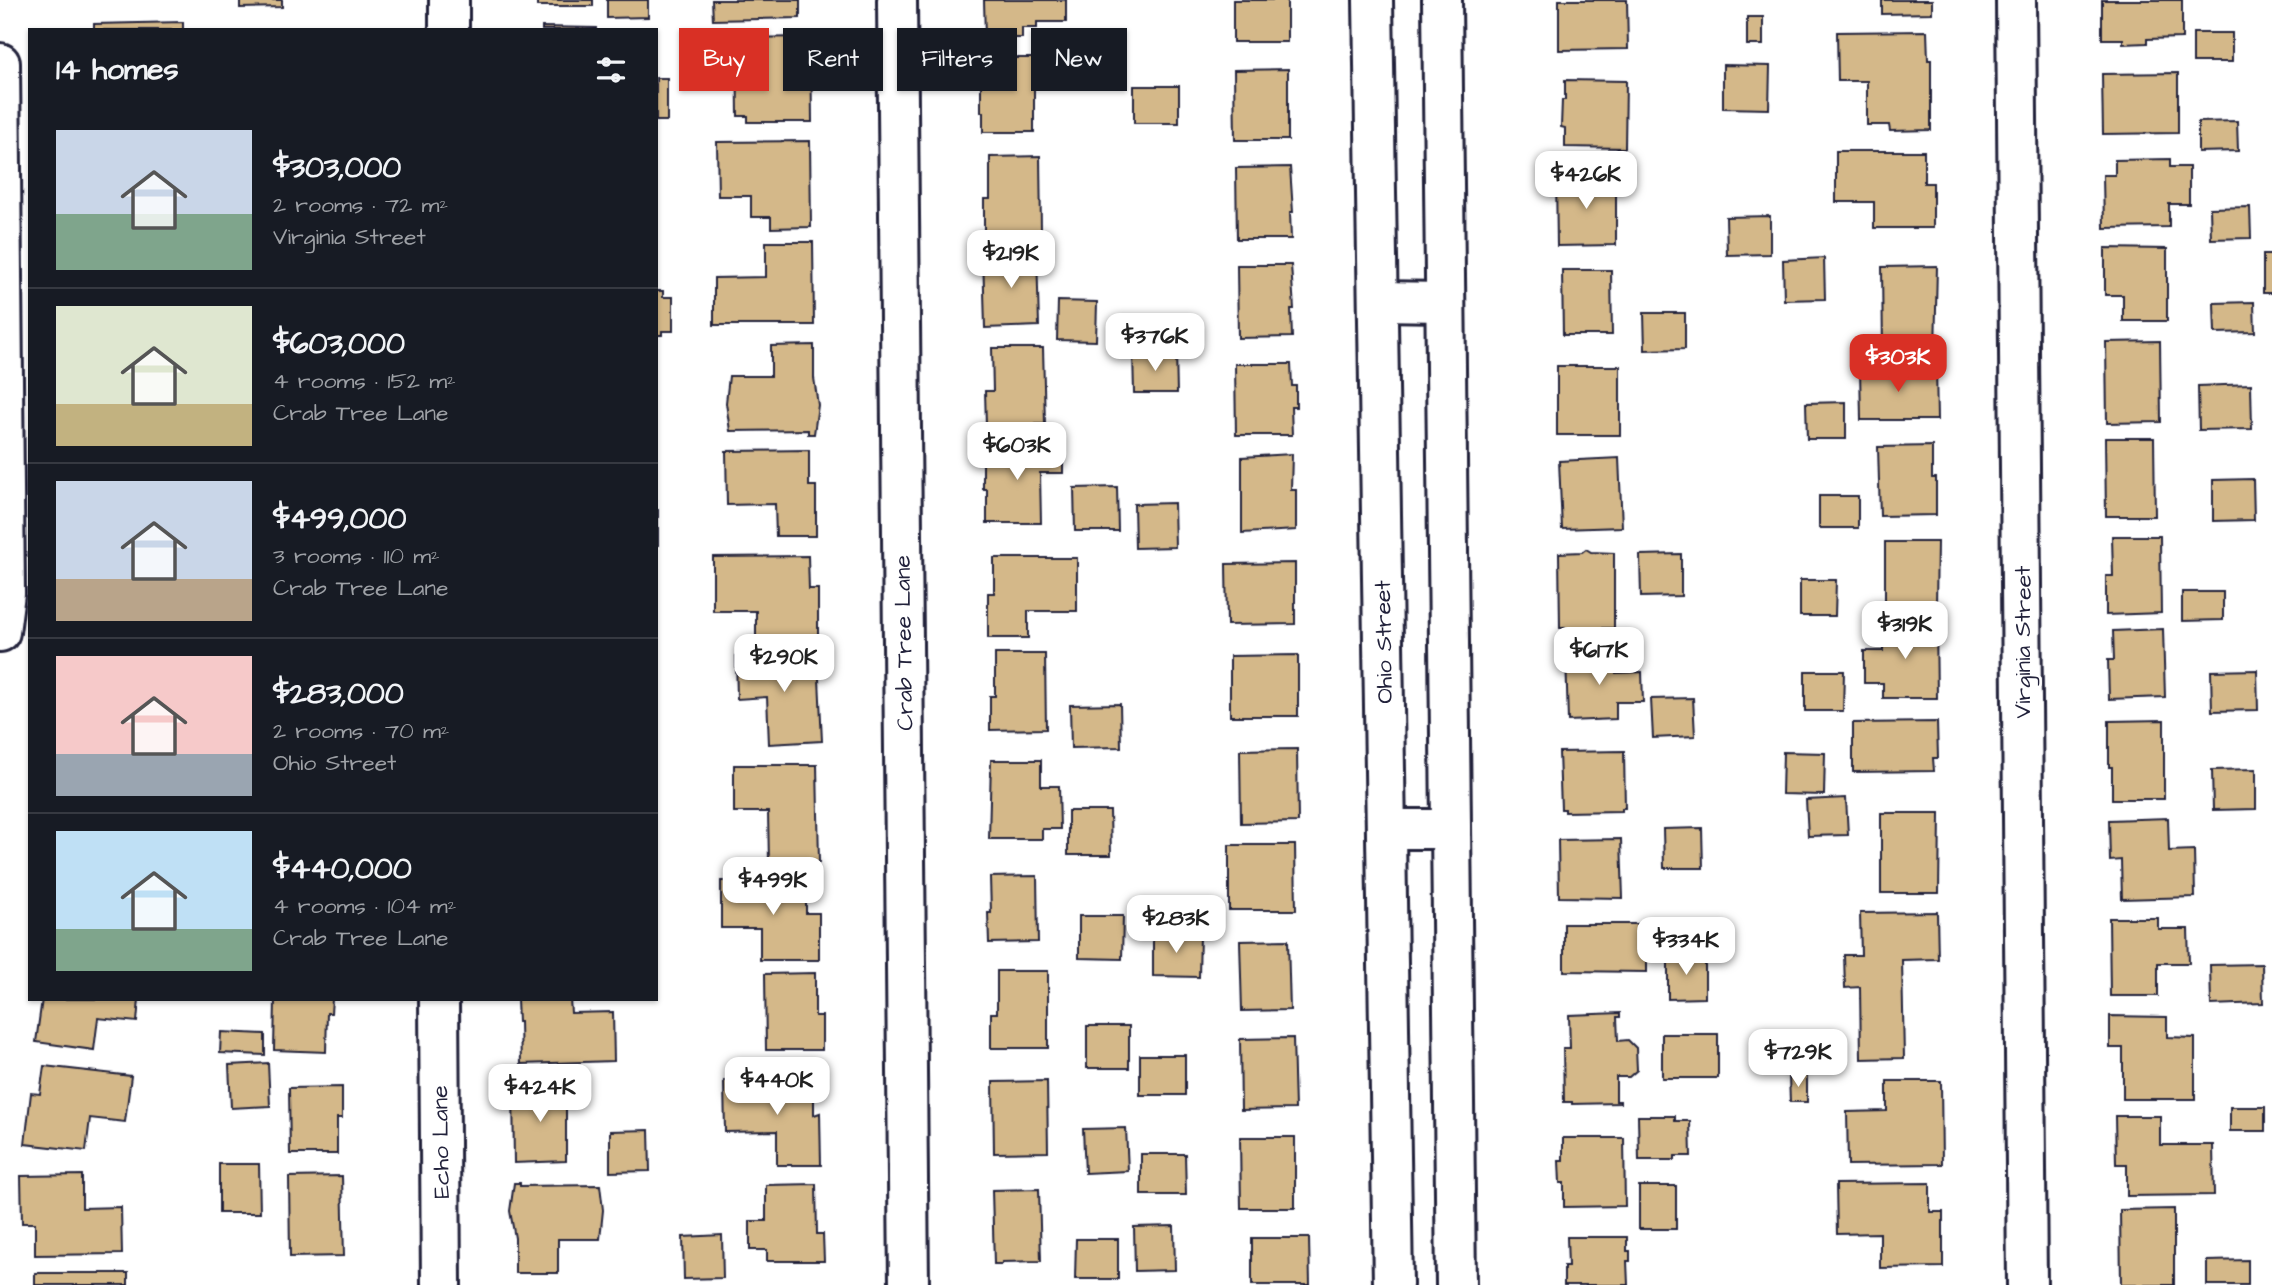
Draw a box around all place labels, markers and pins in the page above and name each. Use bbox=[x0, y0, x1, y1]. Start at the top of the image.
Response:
pin: $426K bbox=[1537, 152, 1635, 211]
pin: $219K bbox=[962, 230, 1060, 290]
pin: $376K bbox=[1106, 314, 1204, 373]
pin: $303K bbox=[1849, 334, 1947, 394]
pin: $603K bbox=[968, 422, 1066, 482]
pin: $319K bbox=[1856, 602, 1954, 661]
pin: $617K bbox=[1550, 628, 1648, 687]
pin: $290K bbox=[735, 634, 833, 694]
pin: $499K bbox=[724, 858, 822, 917]
pin: $283K bbox=[1127, 895, 1225, 955]
pin: $334K bbox=[1637, 918, 1735, 977]
pin: $729K bbox=[1749, 1030, 1847, 1089]
pin: $440K bbox=[728, 1058, 826, 1117]
pin: $424K bbox=[491, 1064, 589, 1124]

